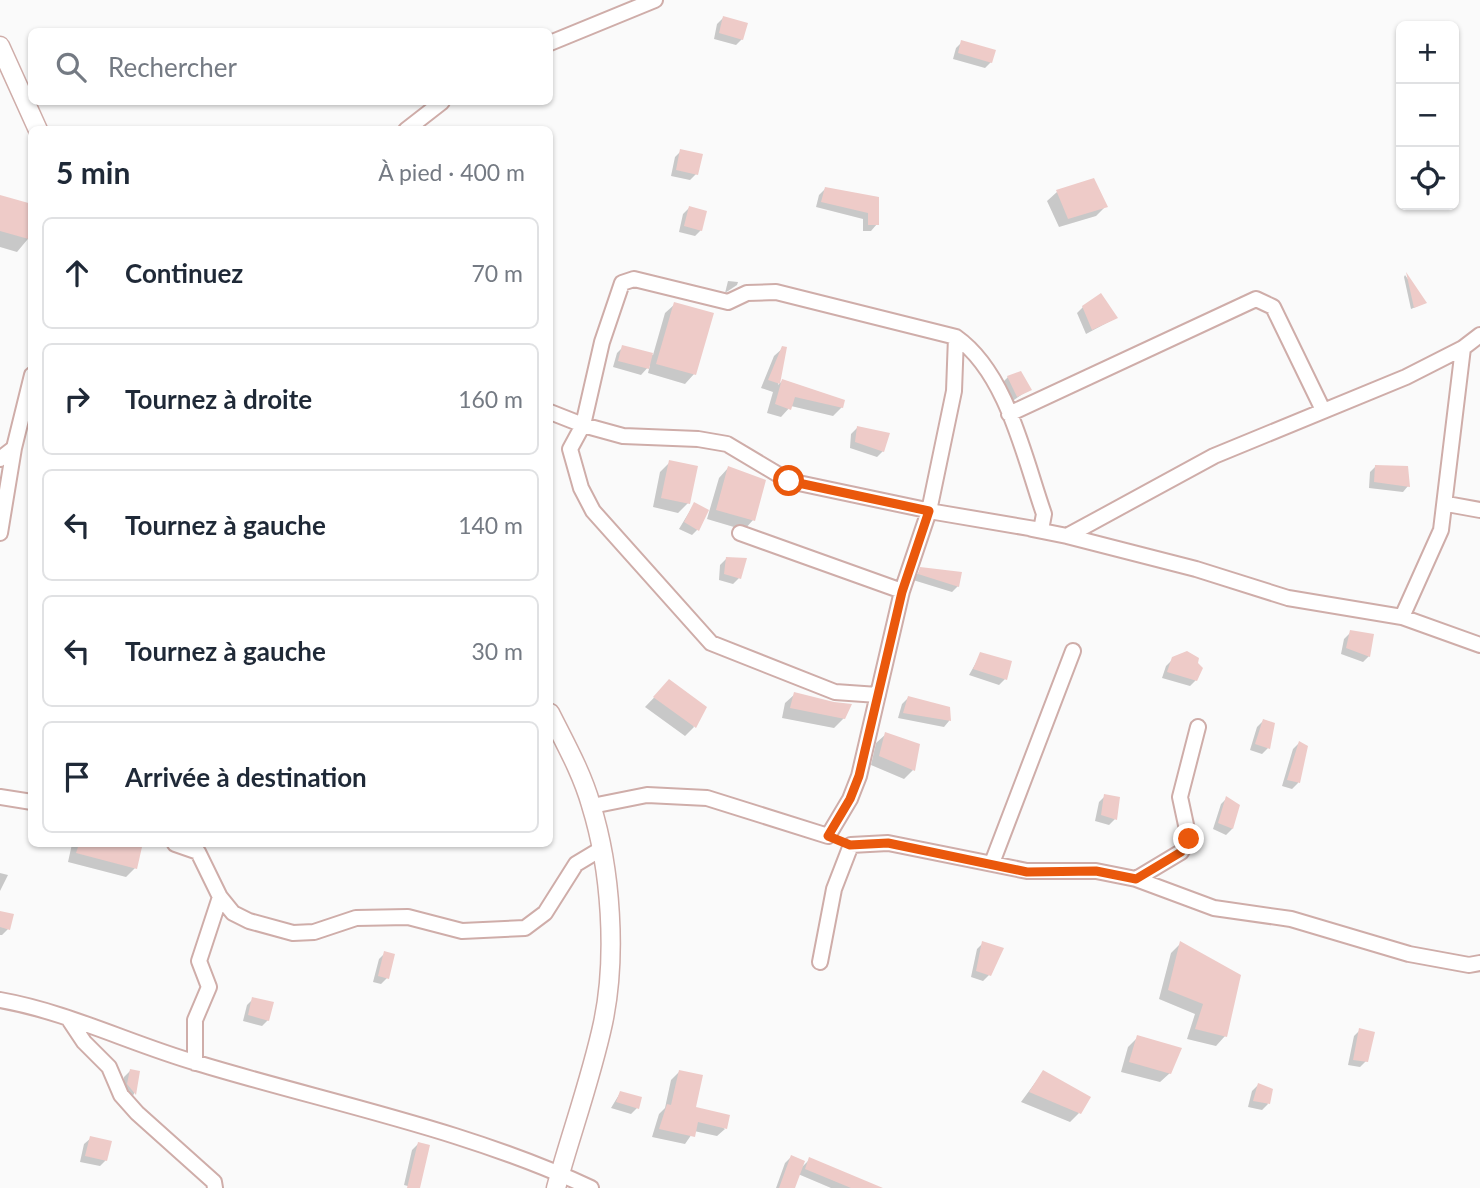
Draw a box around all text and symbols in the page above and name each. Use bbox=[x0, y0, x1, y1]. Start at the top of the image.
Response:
map controls bbox=[1396, 21, 1459, 210]
button: + bbox=[1396, 21, 1459, 84]
search box bbox=[28, 28, 553, 105]
icon: search bbox=[52, 48, 90, 86]
text: Rechercher bbox=[108, 51, 237, 83]
button: − bbox=[1396, 84, 1459, 147]
button: locate bbox=[1396, 147, 1459, 210]
text: 5 min bbox=[56, 154, 130, 190]
text: À pied · 400 m bbox=[378, 158, 525, 186]
icon: ahead bbox=[58, 254, 96, 292]
text: Continuez bbox=[125, 257, 243, 289]
text: 70 m bbox=[472, 259, 523, 287]
icon: right bbox=[58, 380, 96, 418]
text: Tournez à droite bbox=[125, 383, 312, 415]
text: 160 m bbox=[458, 385, 523, 413]
route start bbox=[773, 465, 804, 496]
icon: left bbox=[58, 506, 96, 544]
text: Tournez à gauche bbox=[125, 509, 326, 541]
text: 140 m bbox=[458, 511, 523, 539]
icon: left bbox=[58, 632, 96, 670]
text: Tournez à gauche bbox=[125, 635, 326, 667]
text: 30 m bbox=[472, 637, 523, 665]
icon: arrive bbox=[58, 758, 96, 796]
text: Arrivée à destination bbox=[125, 761, 367, 793]
route end bbox=[1173, 823, 1204, 854]

